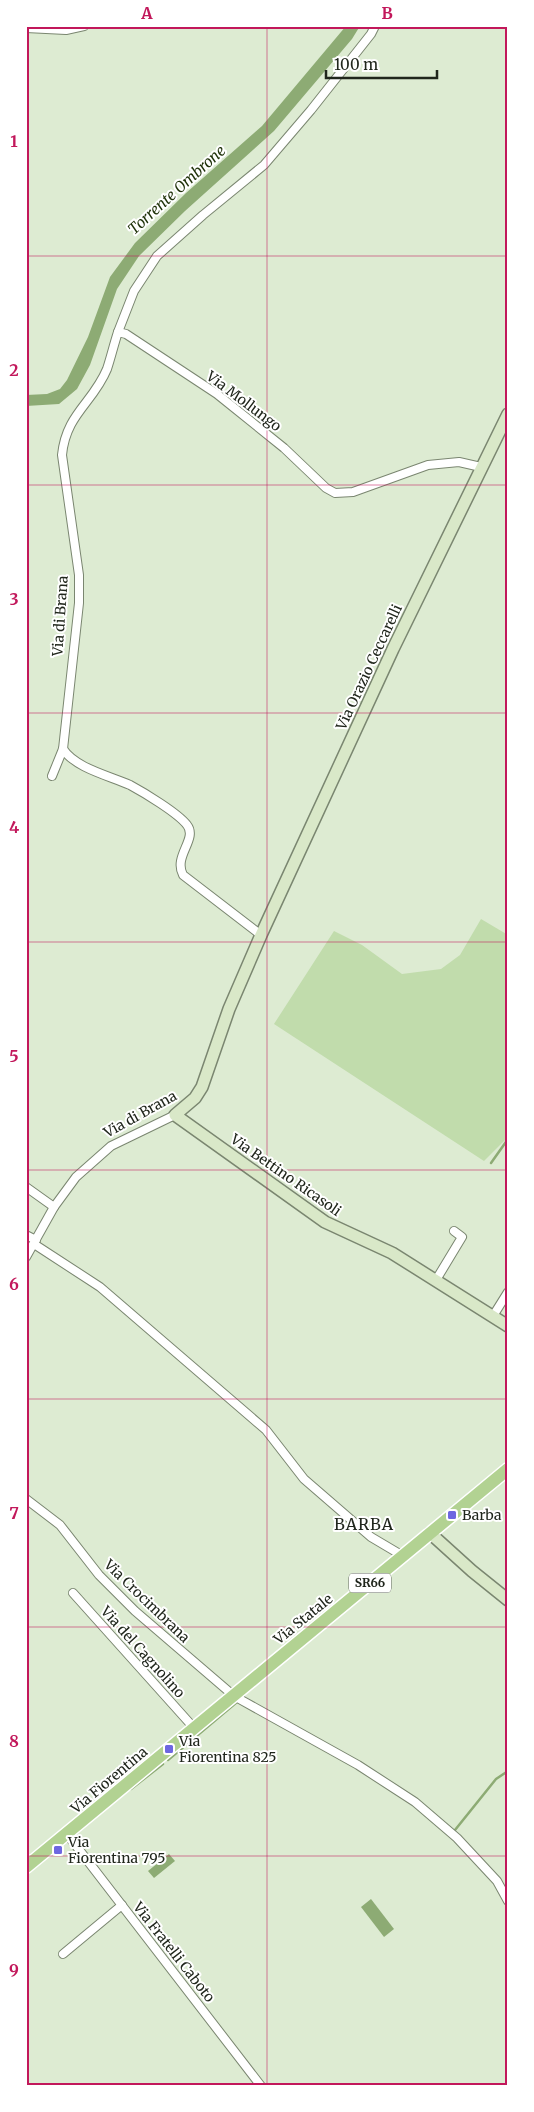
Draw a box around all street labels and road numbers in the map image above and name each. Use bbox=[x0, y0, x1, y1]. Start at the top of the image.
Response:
street label: Via Mollungo bbox=[202, 366, 285, 435]
street label: Via di Brana bbox=[48, 575, 72, 658]
street label: Via Orazio Ceccarelli bbox=[332, 601, 406, 734]
street label: Via di Brana bbox=[99, 1086, 180, 1142]
street label: Via Bettino Ricasoli bbox=[226, 1130, 345, 1220]
street label: Via Crocimbrana bbox=[100, 1555, 194, 1647]
road number: SR66 bbox=[349, 1574, 391, 1592]
street label: Via Statale bbox=[269, 1590, 336, 1649]
street label: Via del Cagnolino bbox=[96, 1602, 189, 1702]
street label: Via Fiorentina bbox=[66, 1742, 151, 1818]
street label: Via Fratelli Caboto bbox=[129, 1898, 219, 2006]

